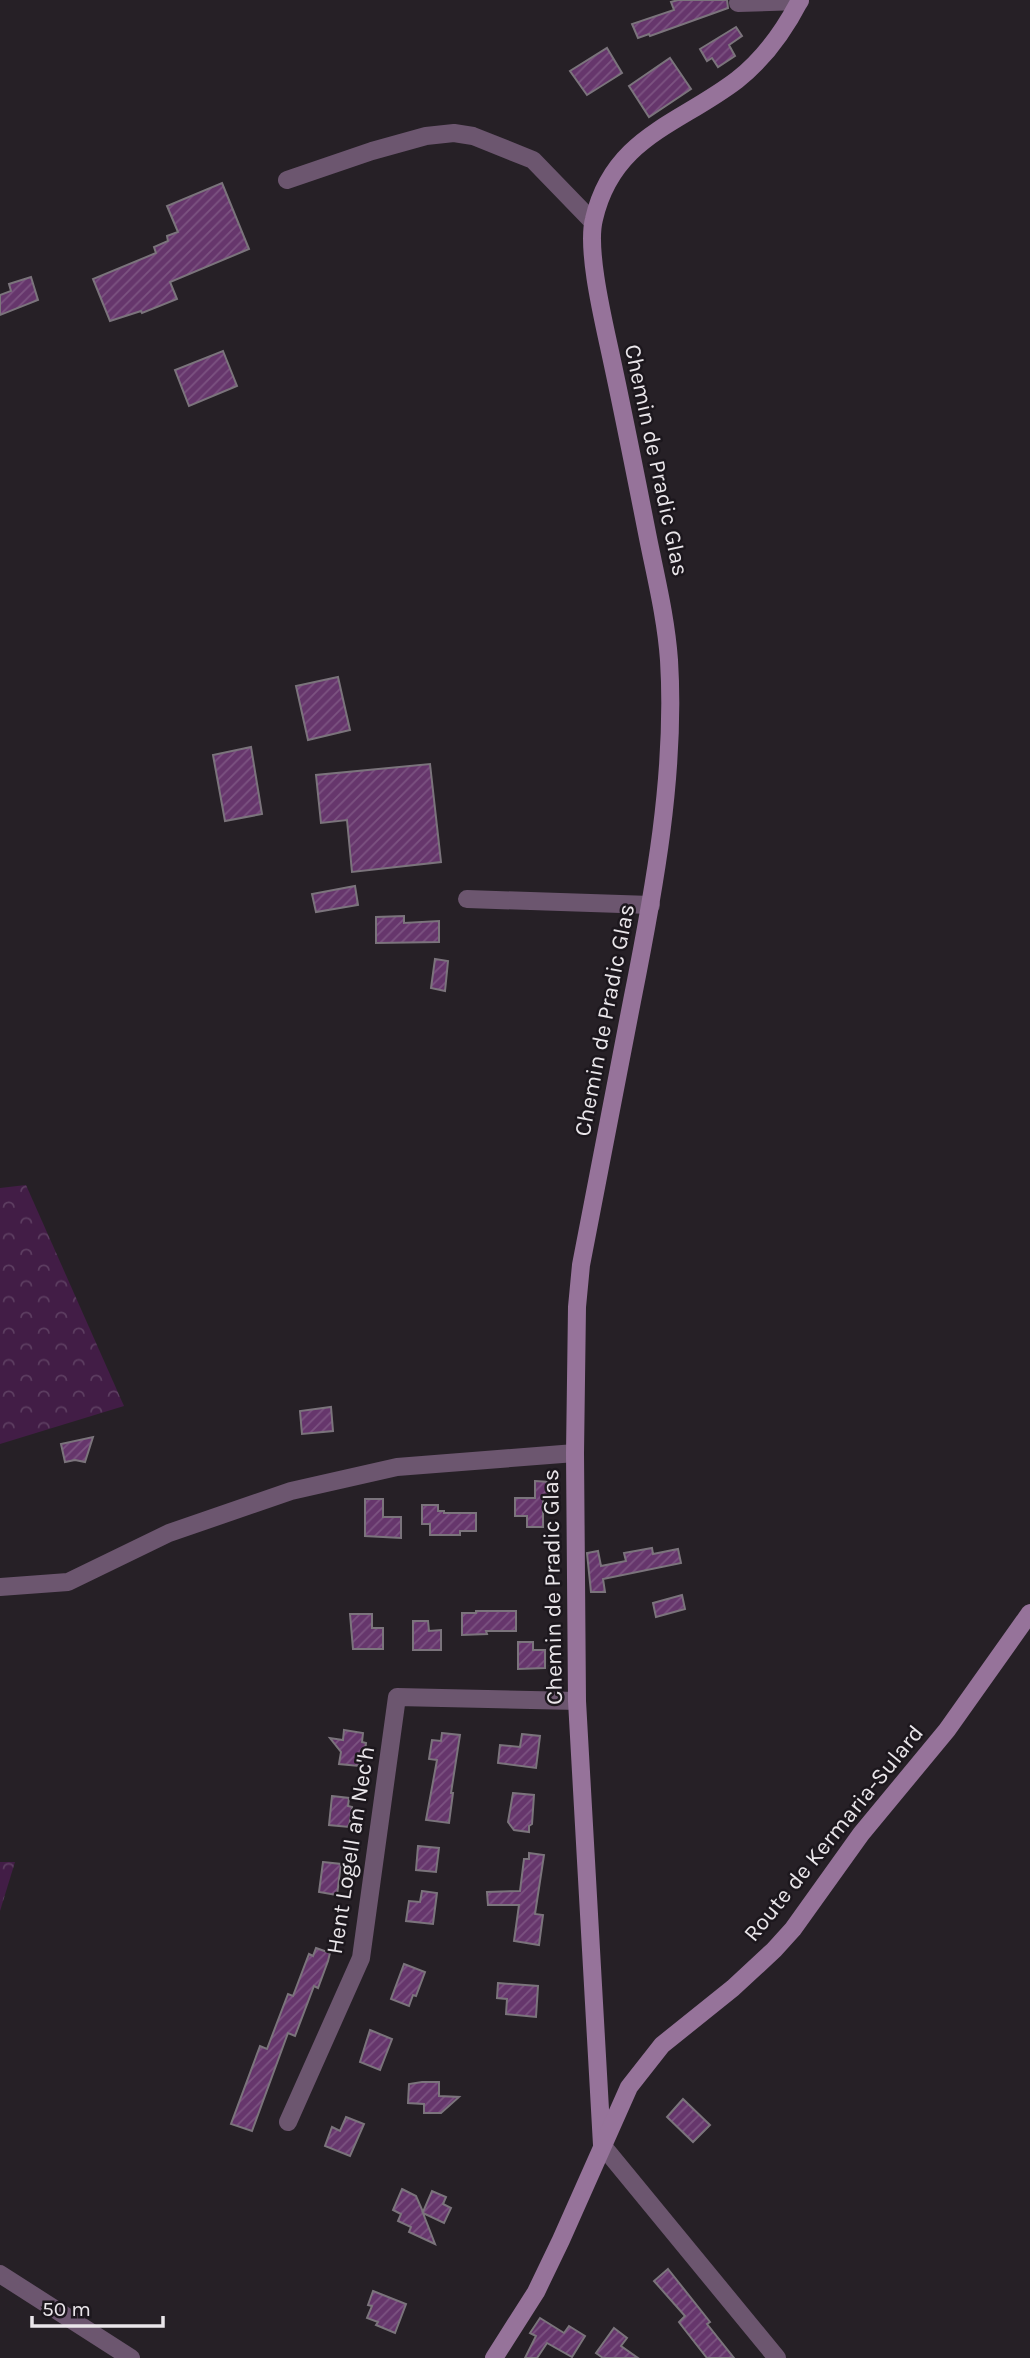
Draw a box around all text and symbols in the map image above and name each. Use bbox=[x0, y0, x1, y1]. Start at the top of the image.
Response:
street label: Chemin de Pradic Glas bbox=[619, 342, 694, 578]
street label: Chemin de Pradic Glas bbox=[569, 902, 640, 1138]
street label: Chemin de Pradic Glas bbox=[537, 1469, 568, 1705]
street label: Route de Kermaria-Sulard bbox=[738, 1720, 929, 1947]
street label: Hent Logell an Nec'h bbox=[321, 1744, 380, 1956]
scale bar bbox=[32, 2284, 163, 2328]
text: 50 m bbox=[42, 2297, 91, 2321]

